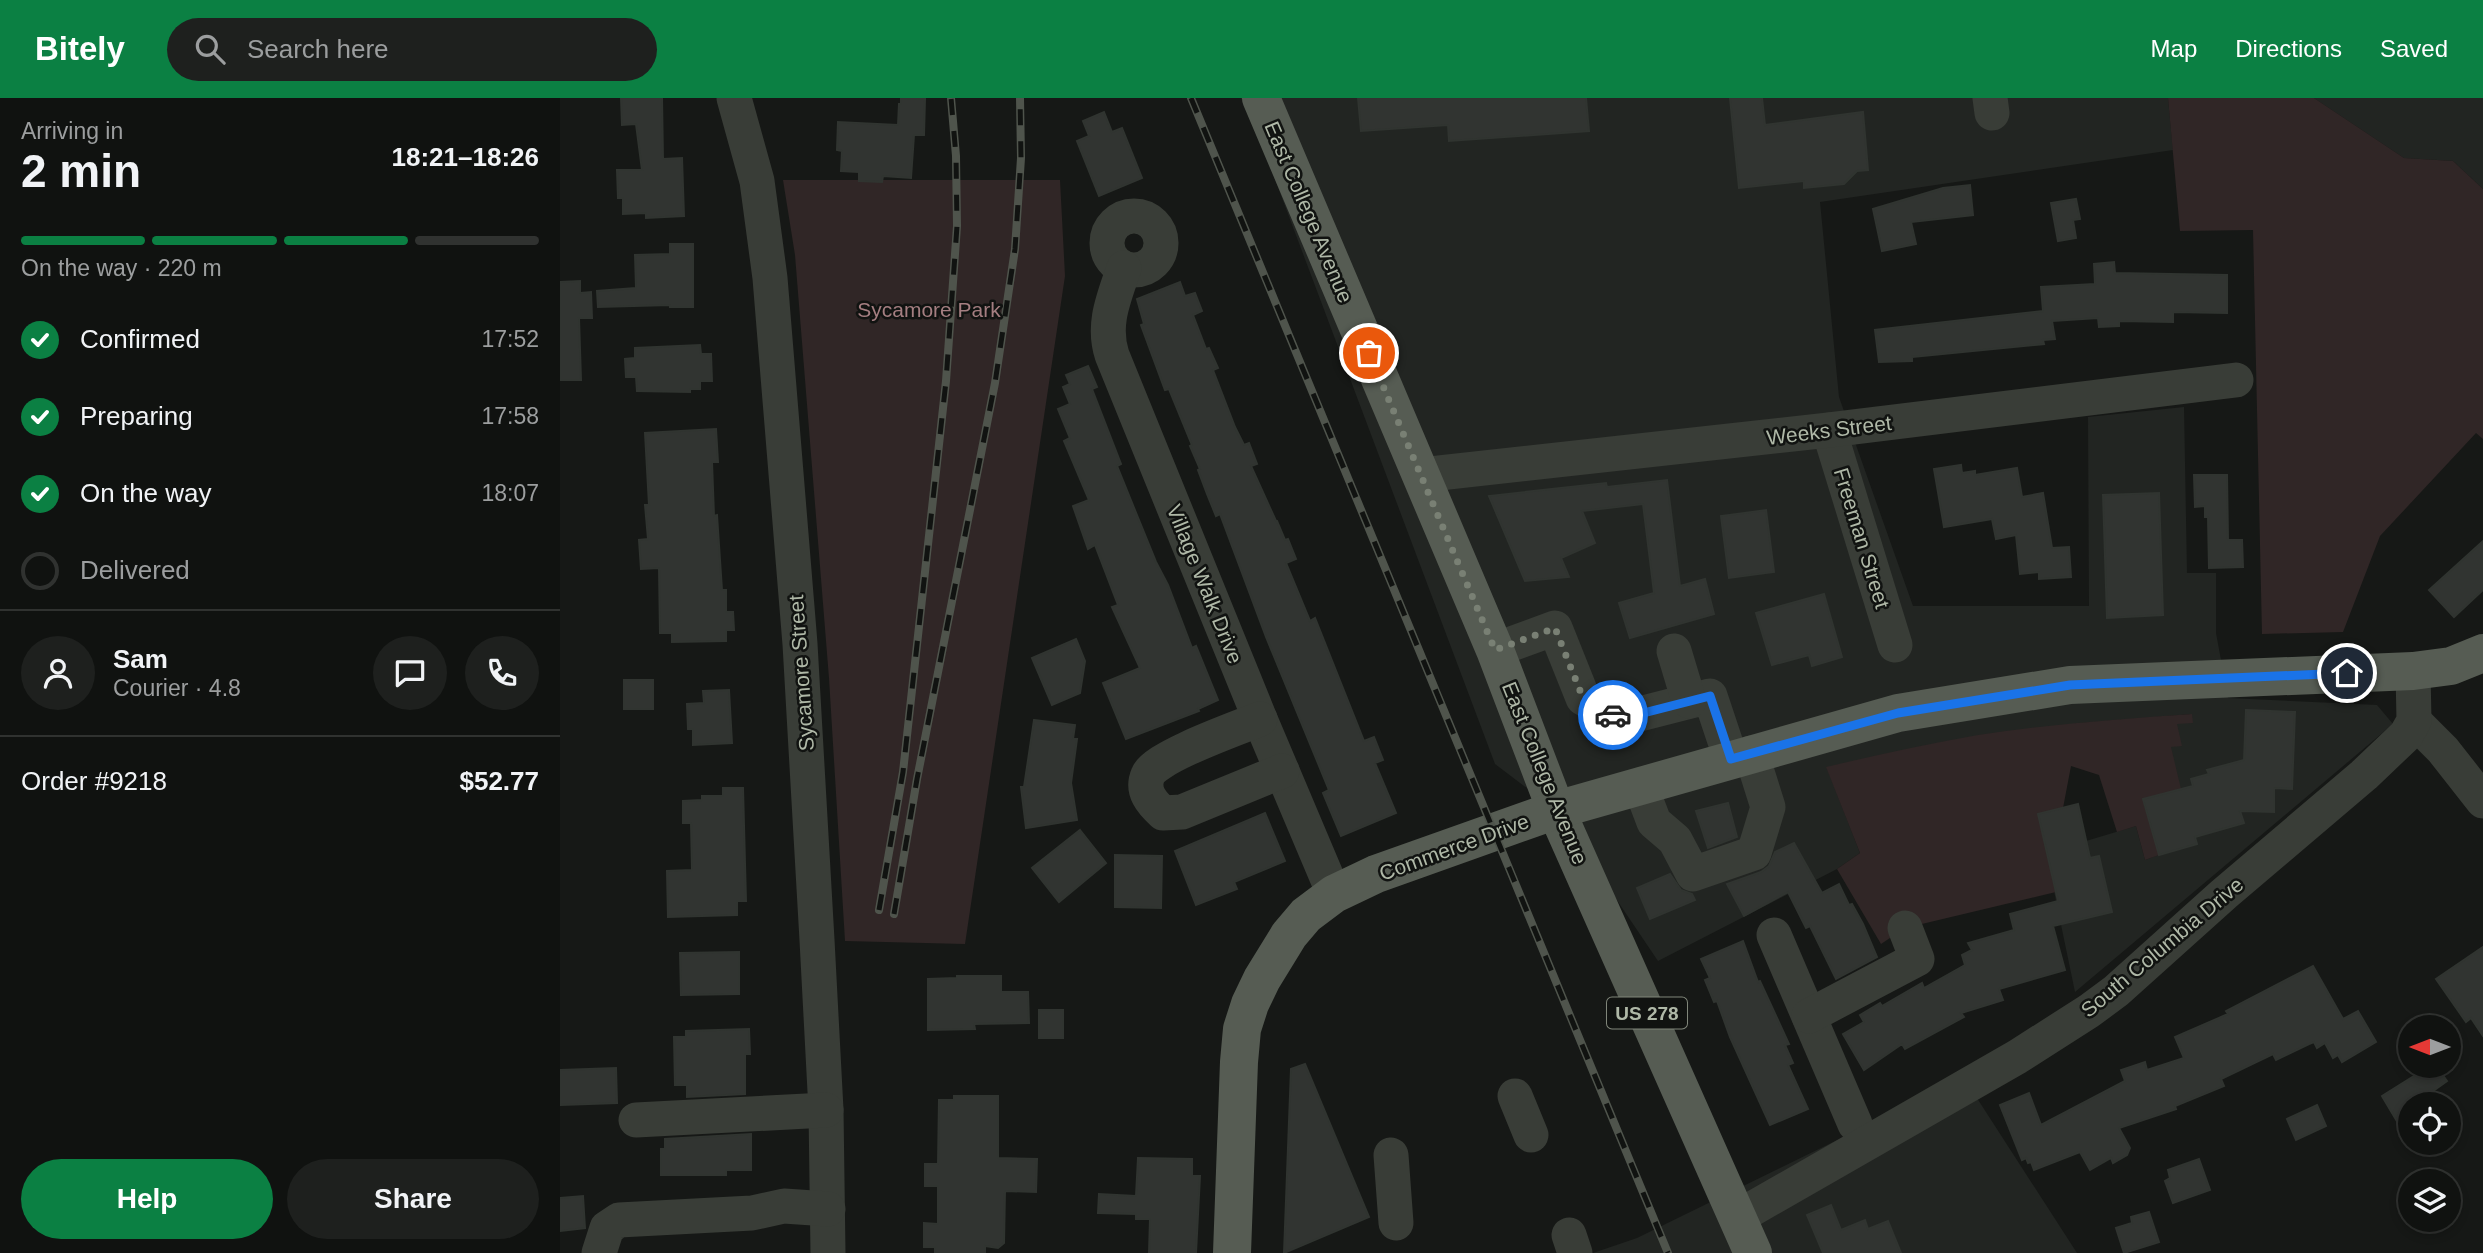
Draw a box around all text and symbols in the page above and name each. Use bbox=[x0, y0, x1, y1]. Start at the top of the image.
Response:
search box bbox=[167, 18, 657, 81]
text: Bitely bbox=[35, 30, 125, 67]
icon: search bbox=[191, 30, 229, 68]
text: Search here bbox=[247, 34, 389, 64]
text: Map bbox=[2151, 35, 2197, 62]
text: Directions bbox=[2235, 35, 2342, 62]
text: Saved bbox=[2380, 35, 2448, 62]
text: Arriving in bbox=[21, 118, 123, 144]
street label: East College Avenue bbox=[1260, 118, 1358, 306]
text: 18:21–18:26 bbox=[392, 142, 539, 172]
text: 2 min bbox=[21, 145, 141, 197]
text: On the way · 220 m bbox=[21, 255, 222, 281]
park label: Sycamore Park bbox=[857, 298, 1001, 321]
icon: check bbox=[21, 321, 59, 359]
pin bbox=[1339, 323, 1399, 383]
text: Confirmed bbox=[80, 324, 200, 354]
text: 17:52 bbox=[481, 326, 539, 352]
icon: bag bbox=[1350, 334, 1388, 372]
icon: check bbox=[21, 398, 59, 436]
text: Preparing bbox=[80, 401, 193, 431]
text: 17:58 bbox=[481, 403, 539, 429]
street label: Weeks Street bbox=[1765, 411, 1893, 449]
street label: Freeman Street bbox=[1830, 465, 1894, 611]
icon: check bbox=[21, 475, 59, 513]
text: On the way bbox=[80, 478, 212, 508]
text: 18:07 bbox=[481, 480, 539, 506]
street label: Village Walk Drive bbox=[1163, 501, 1247, 667]
text: Delivered bbox=[80, 555, 190, 585]
street label: Sycamore Street bbox=[784, 594, 818, 752]
button: person bbox=[21, 636, 95, 710]
button: chat bbox=[373, 636, 447, 710]
button: phone bbox=[465, 636, 539, 710]
pin bbox=[2317, 643, 2377, 703]
text: Sam bbox=[113, 644, 168, 674]
icon: home bbox=[2328, 654, 2366, 692]
text: Courier · 4.8 bbox=[113, 675, 241, 701]
street label: East College Avenue bbox=[1498, 678, 1592, 868]
courier bbox=[1578, 680, 1648, 750]
icon: car bbox=[1594, 696, 1632, 734]
text: Order #9218 bbox=[21, 766, 167, 796]
text: $52.77 bbox=[459, 766, 539, 796]
street label: Commerce Drive bbox=[1376, 809, 1532, 885]
street label: South Columbia Drive bbox=[2076, 873, 2248, 1021]
road number: US 278 bbox=[1607, 998, 1687, 1029]
north arrow bbox=[2398, 1015, 2460, 1078]
map controls bbox=[2398, 1015, 2461, 1232]
button: locate bbox=[2398, 1092, 2461, 1155]
button: Help bbox=[21, 1159, 273, 1239]
button: Share bbox=[287, 1159, 539, 1239]
button: layers bbox=[2398, 1169, 2461, 1232]

